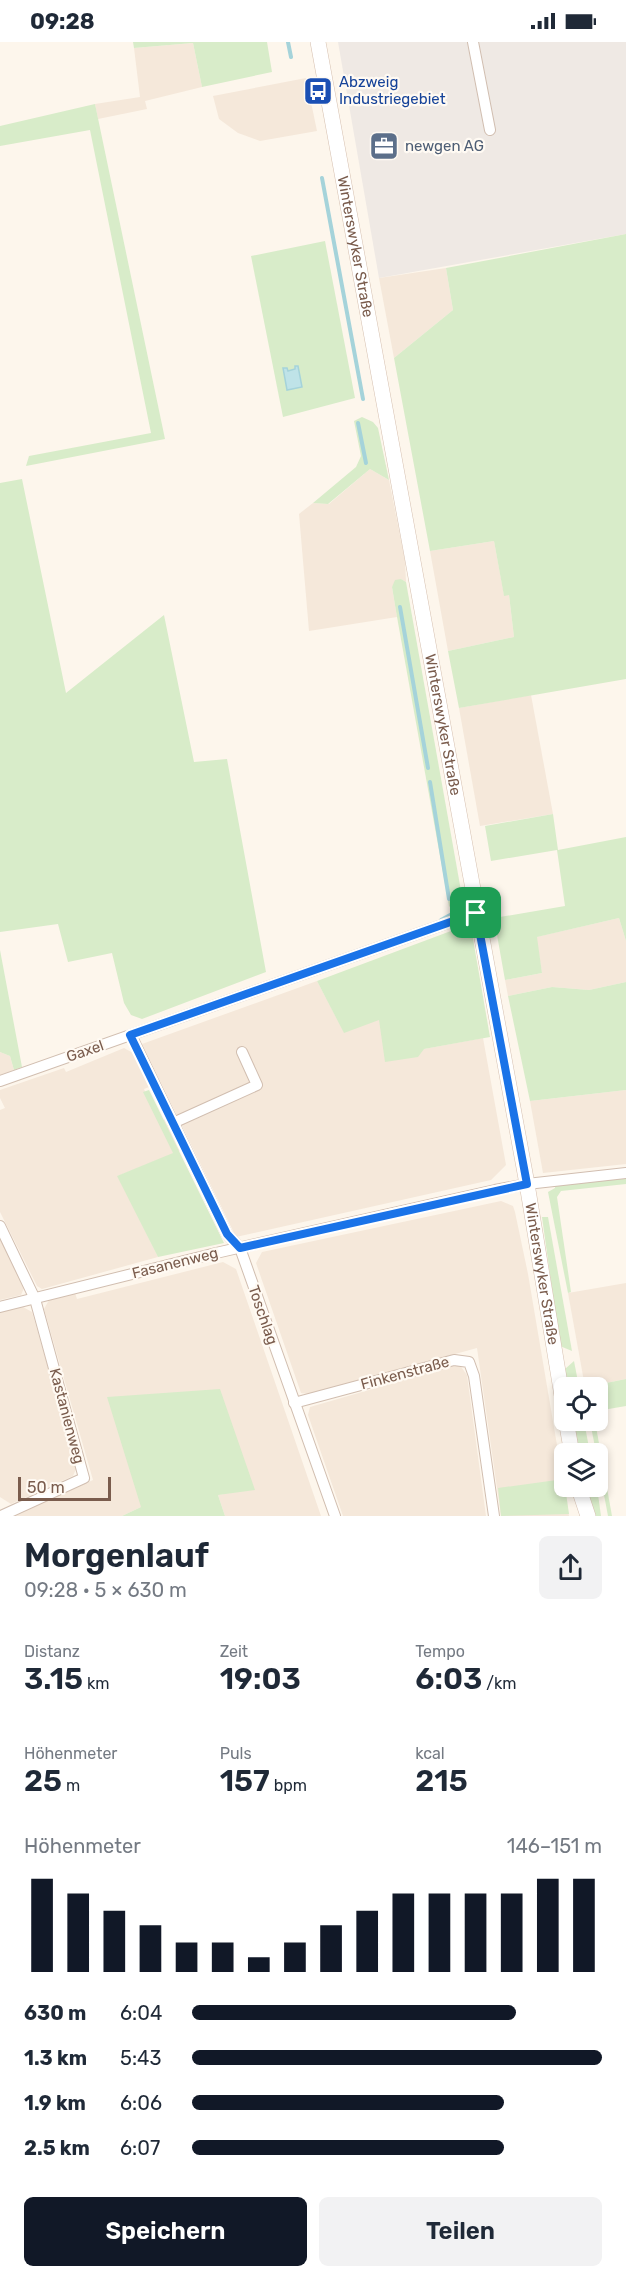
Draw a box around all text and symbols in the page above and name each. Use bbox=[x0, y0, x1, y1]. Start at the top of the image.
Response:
text: 09:28 bbox=[30, 8, 95, 35]
place label: Abzweig Industriegebiet bbox=[339, 73, 446, 108]
bus stop icon: Abzweig Industriegebiet bbox=[302, 75, 334, 107]
office icon: newgen AG bbox=[368, 130, 400, 162]
place label: newgen AG bbox=[405, 137, 484, 155]
street label: Winterswyker Straße bbox=[334, 174, 377, 319]
street label: Winterswyker Straße bbox=[421, 652, 465, 797]
pin bbox=[450, 887, 501, 938]
icon: arrive bbox=[459, 896, 492, 929]
street label: Gaxel bbox=[64, 1036, 106, 1066]
street label: Winterswyker Straße bbox=[521, 1202, 562, 1346]
street label: Fasanenweg bbox=[130, 1244, 220, 1282]
street label: Toschlag bbox=[244, 1283, 282, 1347]
street label: Finkenstraße bbox=[359, 1353, 451, 1393]
street label: Kastanienweg bbox=[46, 1366, 88, 1466]
map controls bbox=[554, 1377, 608, 1497]
button: locate bbox=[554, 1377, 608, 1431]
button: layers bbox=[554, 1443, 608, 1497]
scale bar bbox=[18, 1474, 111, 1502]
text: 50 m bbox=[27, 1478, 65, 1497]
text: Morgenlauf bbox=[24, 1536, 209, 1575]
button: share bbox=[539, 1536, 602, 1599]
text: 09:28 · 5 × 630 m bbox=[24, 1578, 187, 1602]
text: Distanz bbox=[24, 1642, 80, 1661]
text: Zeit bbox=[220, 1642, 248, 1661]
text: Tempo bbox=[415, 1642, 465, 1661]
text: 3.15 bbox=[24, 1661, 83, 1697]
text: 19:03 bbox=[220, 1661, 301, 1697]
text: 6:03 bbox=[415, 1661, 482, 1697]
text: km bbox=[83, 1674, 109, 1693]
text: /km bbox=[482, 1674, 516, 1693]
text: Höhenmeter bbox=[24, 1744, 117, 1763]
text: Puls bbox=[220, 1744, 252, 1763]
text: kcal bbox=[415, 1744, 445, 1763]
text: 25 bbox=[24, 1763, 62, 1799]
text: 157 bbox=[220, 1763, 270, 1799]
text: 215 bbox=[415, 1763, 468, 1799]
text: m bbox=[62, 1776, 80, 1795]
text: bpm bbox=[270, 1776, 307, 1795]
text: Höhenmeter bbox=[24, 1834, 141, 1858]
text: 146–151 m bbox=[507, 1834, 602, 1858]
text: 630 m bbox=[24, 2001, 86, 2025]
text: 6:04 bbox=[120, 2001, 162, 2025]
text: 1.3 km bbox=[24, 2046, 87, 2070]
text: 5:43 bbox=[120, 2046, 161, 2070]
text: 1.9 km bbox=[24, 2091, 86, 2115]
text: 6:06 bbox=[120, 2091, 162, 2115]
text: 2.5 km bbox=[24, 2136, 90, 2160]
text: 6:07 bbox=[120, 2136, 160, 2160]
button: Speichern bbox=[24, 2197, 307, 2266]
button: Teilen bbox=[319, 2197, 602, 2266]

